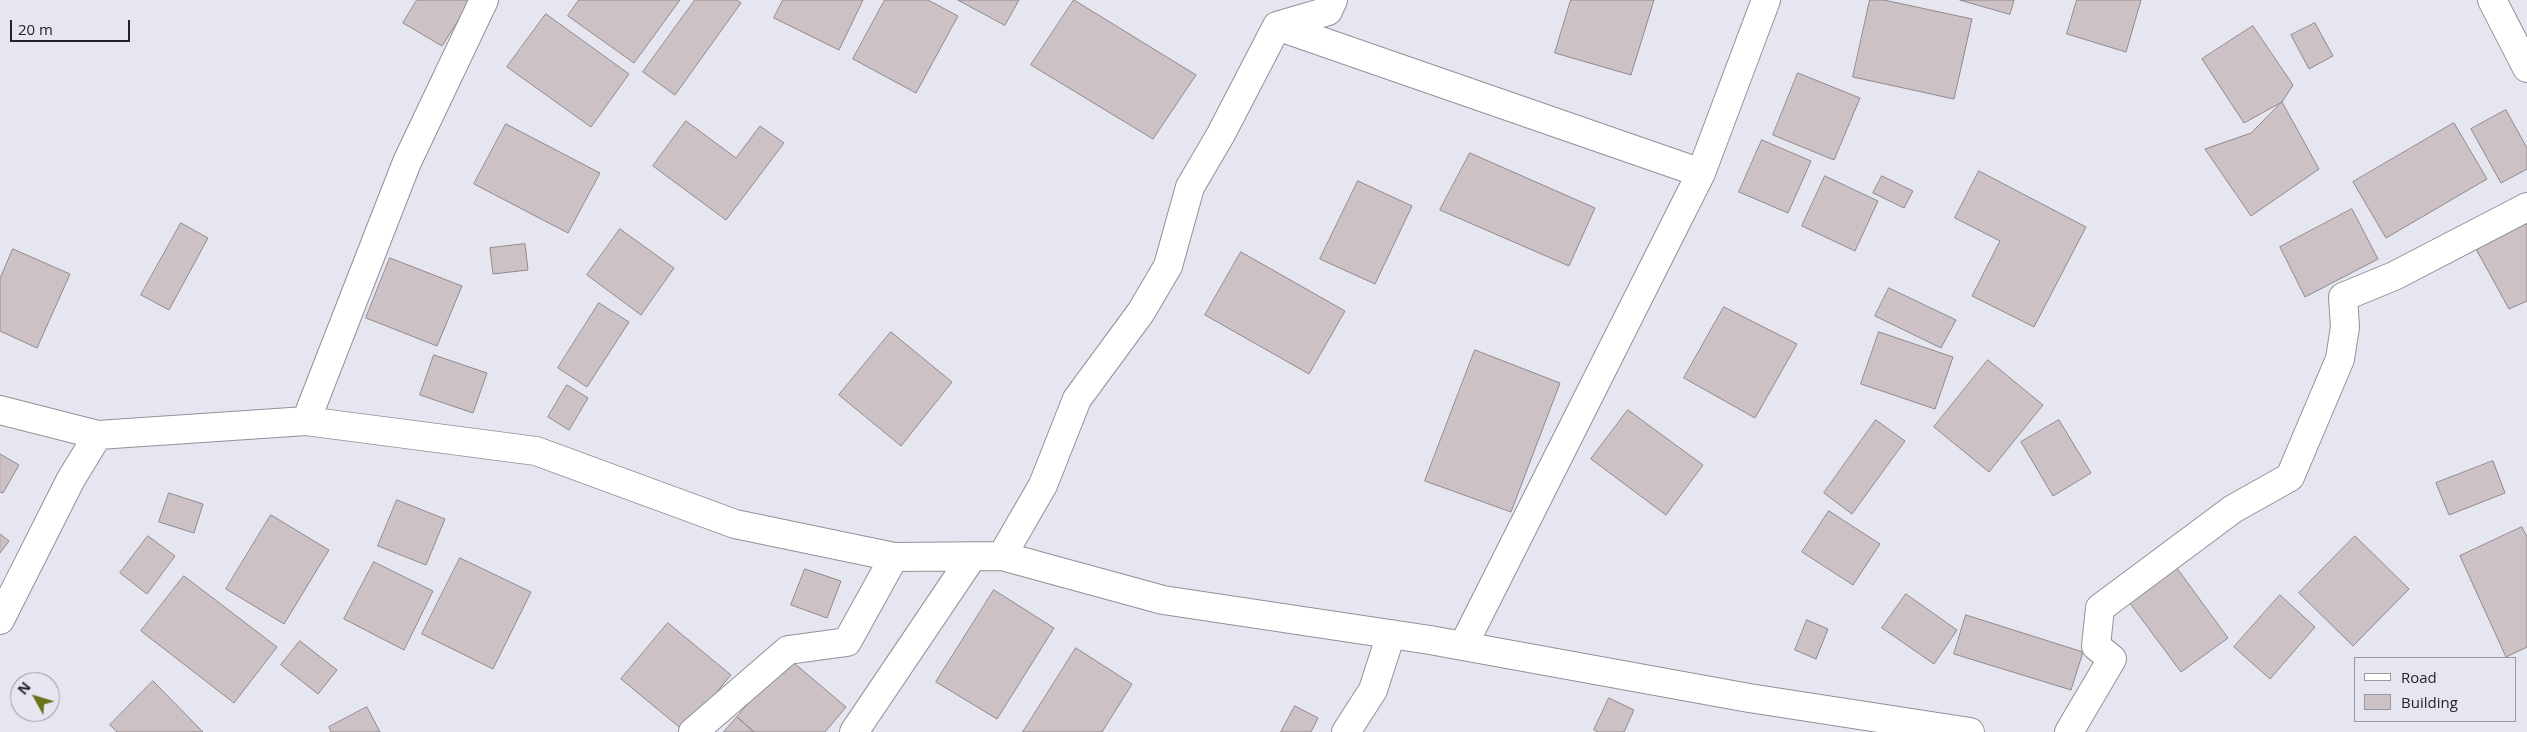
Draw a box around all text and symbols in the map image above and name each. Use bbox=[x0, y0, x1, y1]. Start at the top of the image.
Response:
scale bar bbox=[12, 10, 132, 42]
text: 20 m bbox=[18, 19, 53, 39]
legend bbox=[2354, 657, 2517, 722]
text: Road bbox=[2401, 667, 2437, 687]
north arrow bbox=[10, 672, 60, 722]
text: N bbox=[13, 677, 35, 698]
text: Building bbox=[2401, 692, 2458, 712]

